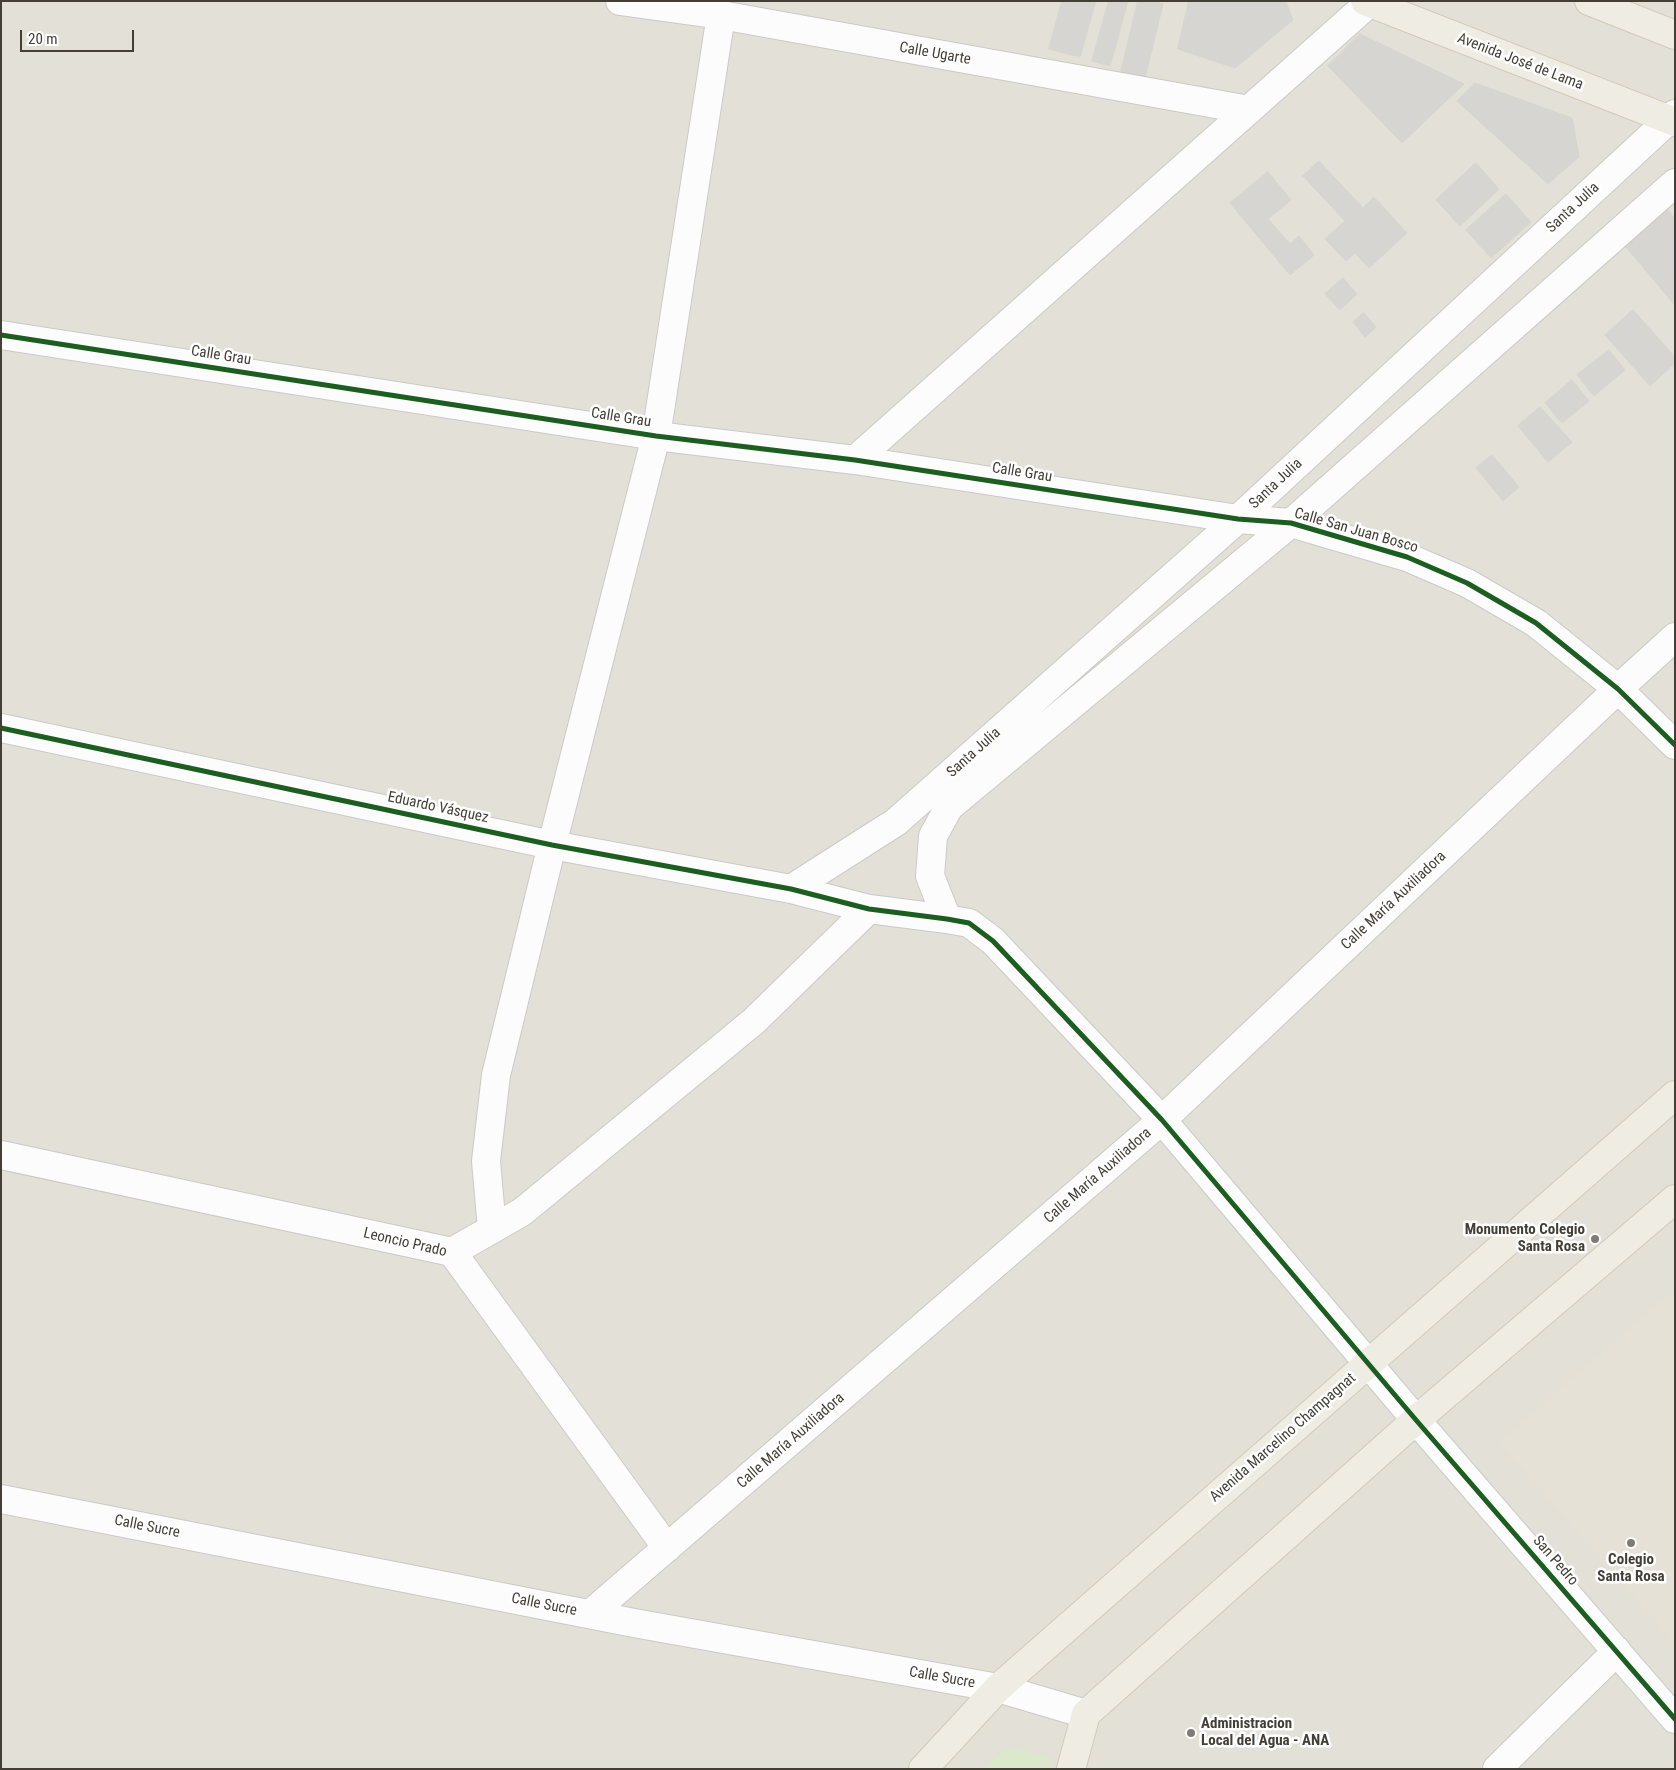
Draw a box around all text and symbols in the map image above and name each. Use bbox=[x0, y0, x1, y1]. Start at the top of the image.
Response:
scale bar bbox=[22, 20, 136, 52]
text: 20 m bbox=[28, 30, 58, 48]
street label: Avenida José de Lama bbox=[1455, 30, 1585, 94]
street label: Calle Ugarte bbox=[898, 39, 972, 69]
street label: Santa Julia bbox=[1543, 179, 1603, 237]
street label: Calle Grau bbox=[190, 342, 252, 370]
street label: Calle Grau bbox=[590, 404, 652, 432]
street label: Santa Julia bbox=[1246, 455, 1306, 513]
street label: Calle Grau bbox=[991, 459, 1053, 487]
street label: Calle San Juan Bosco bbox=[1292, 505, 1420, 557]
street label: Santa Julia bbox=[944, 724, 1004, 782]
street label: Eduardo Vásquez bbox=[386, 789, 490, 827]
street label: Calle María Auxiliadora bbox=[1338, 848, 1450, 954]
street label: Calle María Auxiliadora bbox=[1041, 1124, 1155, 1228]
place label: Monumento Colegio Santa Rosa bbox=[1465, 1221, 1585, 1256]
street label: Leoncio Prado bbox=[362, 1225, 448, 1261]
marker: Monumento Colegio Santa Rosa bbox=[1589, 1233, 1601, 1245]
street label: Avenida Marcelino Champagnat bbox=[1206, 1370, 1360, 1506]
street label: Calle María Auxiliadora bbox=[734, 1389, 848, 1493]
street label: Calle Sucre bbox=[113, 1512, 181, 1542]
street label: San Pedro bbox=[1528, 1532, 1582, 1590]
marker: Colegio Santa Rosa bbox=[1625, 1537, 1637, 1549]
place label: Colegio Santa Rosa bbox=[1597, 1551, 1665, 1586]
street label: Calle Sucre bbox=[510, 1590, 578, 1620]
street label: Calle Sucre bbox=[908, 1663, 976, 1693]
place label: Administracion Local del Agua - ANA bbox=[1201, 1715, 1329, 1750]
marker: Administracion Local del Agua - ANA bbox=[1185, 1727, 1197, 1739]

